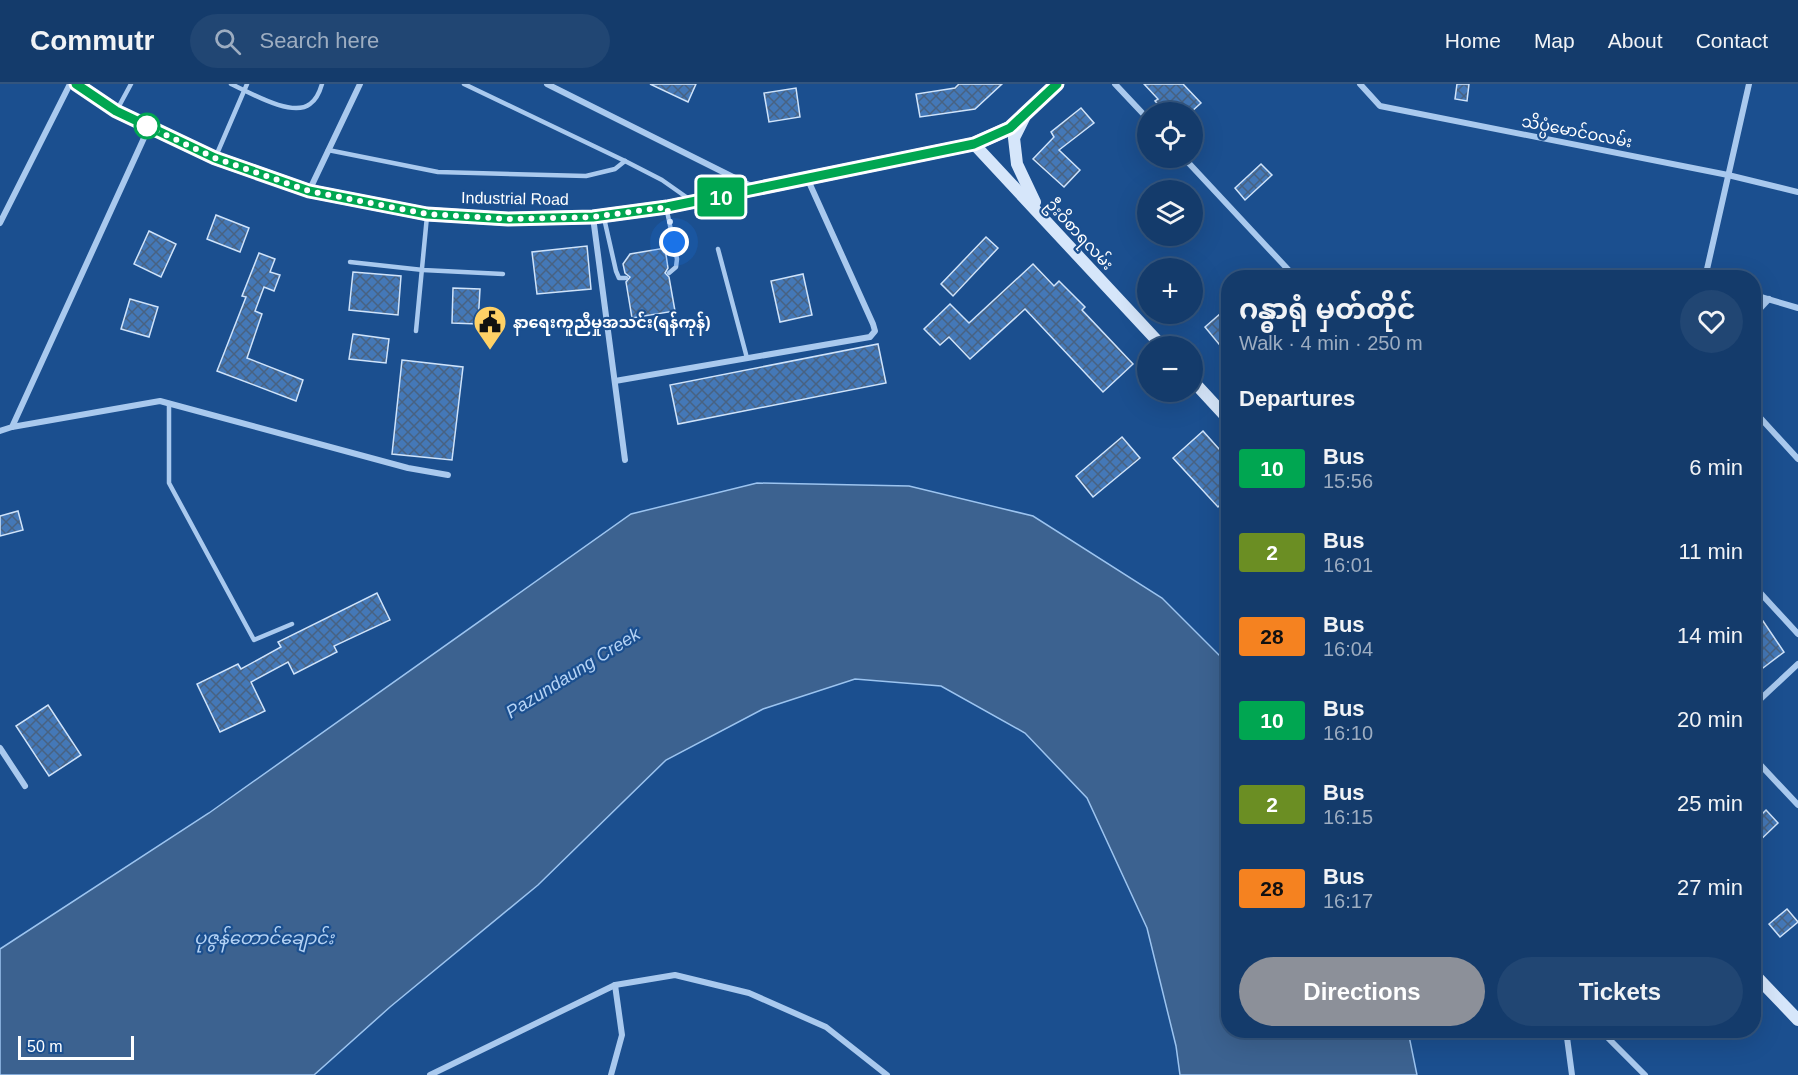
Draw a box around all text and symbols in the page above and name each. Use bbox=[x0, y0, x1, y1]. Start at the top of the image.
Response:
search box bbox=[190, 14, 610, 68]
text: Commutr bbox=[30, 25, 154, 56]
icon: search bbox=[211, 25, 244, 58]
text: Search here bbox=[259, 28, 379, 53]
text: Home bbox=[1445, 29, 1501, 52]
text: Map bbox=[1534, 29, 1575, 52]
text: About bbox=[1608, 29, 1663, 52]
text: Contact bbox=[1696, 29, 1768, 52]
map controls bbox=[1137, 102, 1203, 402]
button: locate bbox=[1137, 102, 1203, 168]
street label: သိပ္ပံမောင်ဝလမ်း bbox=[1519, 109, 1634, 156]
unlabelled marker bbox=[134, 113, 160, 139]
line badge: 10 bbox=[694, 178, 748, 216]
button: layers bbox=[1137, 180, 1203, 246]
text: 10 bbox=[709, 186, 733, 209]
street label: Industrial Road bbox=[461, 189, 569, 208]
street label: ဦးဝိစာရလမ်း bbox=[1039, 193, 1119, 277]
your location bbox=[659, 227, 689, 257]
button: + bbox=[1137, 258, 1203, 324]
button: heart bbox=[1680, 290, 1743, 353]
text: ဂန္ဓာရုံ မှတ်တိုင် bbox=[1239, 294, 1416, 325]
public building icon: နာရေးကူညီမှုအသင်း(ရန်ကုန်) bbox=[472, 304, 508, 351]
place label: နာရေးကူညီမှုအသင်း(ရန်ကုန်) bbox=[513, 311, 711, 336]
text: Walk · 4 min · 250 m bbox=[1239, 332, 1423, 354]
button: − bbox=[1137, 336, 1203, 402]
text: Departures bbox=[1239, 386, 1355, 411]
text: Bus bbox=[1323, 444, 1365, 469]
text: 6 min bbox=[1689, 455, 1743, 480]
text: 10 bbox=[1260, 457, 1284, 480]
text: 15:56 bbox=[1323, 470, 1373, 492]
text: Bus bbox=[1323, 528, 1365, 553]
text: 11 min bbox=[1679, 539, 1743, 564]
text: 2 bbox=[1266, 541, 1278, 564]
text: 16:01 bbox=[1323, 554, 1373, 576]
text: Bus bbox=[1323, 612, 1365, 637]
water label: Pazundaung Creek bbox=[502, 623, 644, 722]
text: 14 min bbox=[1677, 623, 1743, 648]
text: 28 bbox=[1260, 625, 1284, 648]
text: 16:04 bbox=[1323, 638, 1373, 660]
text: Bus bbox=[1323, 696, 1365, 721]
text: 20 min bbox=[1677, 707, 1743, 732]
text: 10 bbox=[1260, 709, 1284, 732]
text: 16:10 bbox=[1323, 722, 1373, 744]
text: Bus bbox=[1323, 780, 1365, 805]
text: 25 min bbox=[1677, 791, 1743, 816]
text: 2 bbox=[1266, 793, 1278, 816]
text: 16:15 bbox=[1323, 806, 1373, 828]
text: Bus bbox=[1323, 864, 1365, 889]
text: 27 min bbox=[1677, 875, 1743, 900]
text: 28 bbox=[1260, 877, 1284, 900]
text: 16:17 bbox=[1323, 890, 1373, 912]
water label: ပုဇွန်တောင်ချောင်း bbox=[194, 925, 336, 953]
button: Directions bbox=[1239, 957, 1485, 1026]
button: Tickets bbox=[1497, 957, 1743, 1026]
scale bar bbox=[18, 1033, 134, 1060]
text: 50 m bbox=[27, 1038, 63, 1055]

